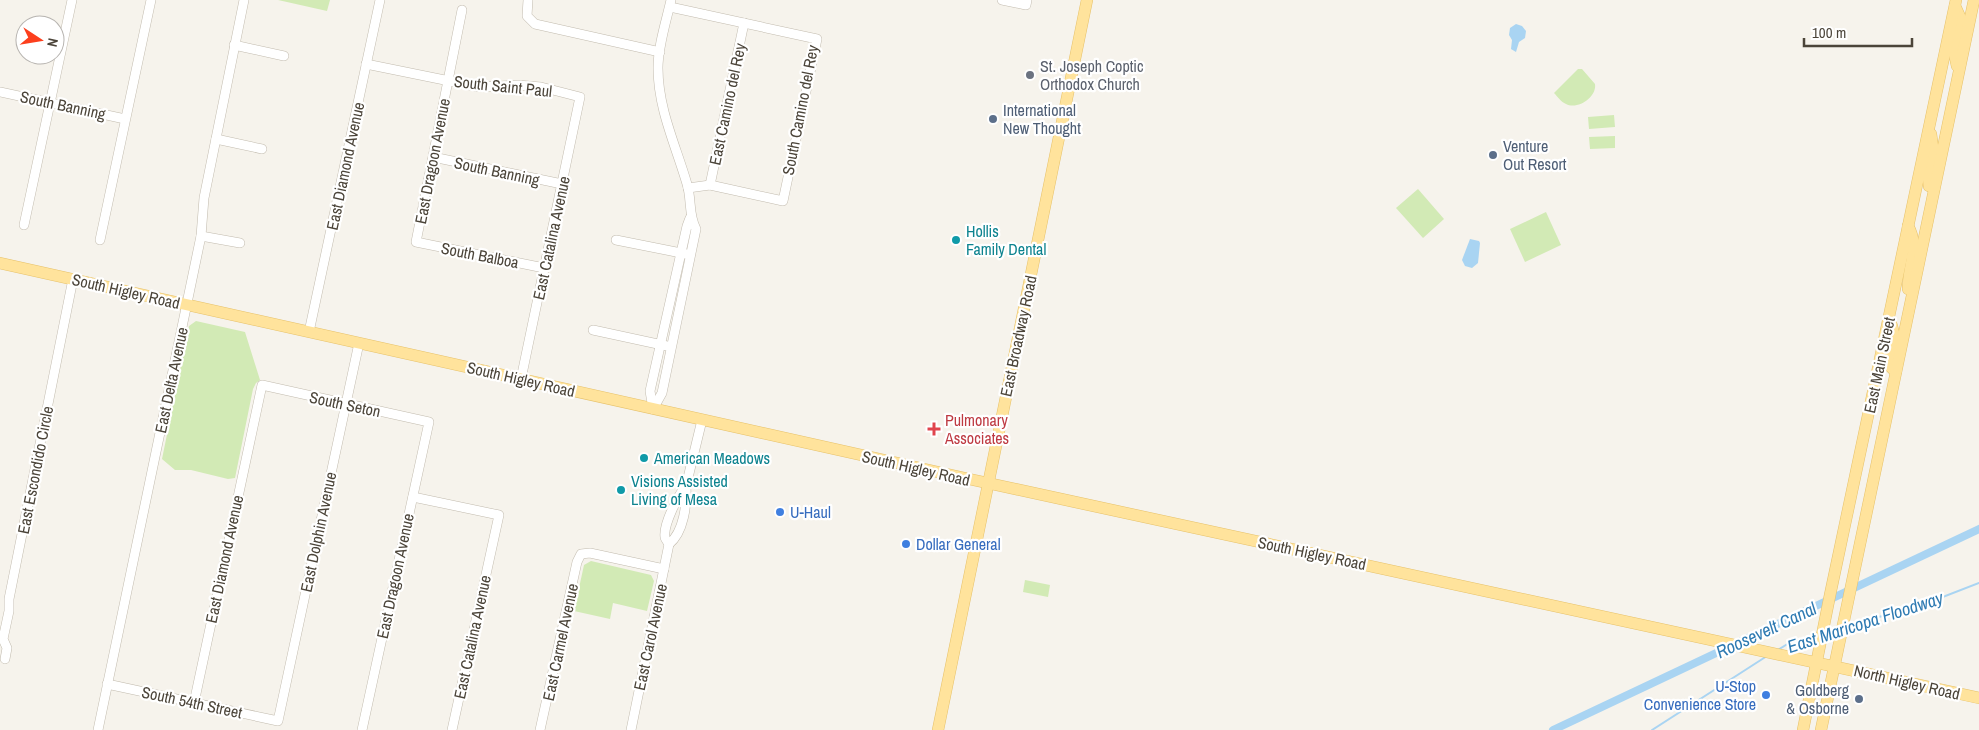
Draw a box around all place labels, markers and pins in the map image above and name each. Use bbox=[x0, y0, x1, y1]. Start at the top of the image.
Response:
place label: St. Joseph Coptic Orthodox Church bbox=[1040, 55, 1144, 95]
marker: St. Joseph Coptic Orthodox Church bbox=[1024, 69, 1036, 81]
place label: International New Thought bbox=[1003, 99, 1081, 139]
marker: International New Thought bbox=[987, 113, 999, 125]
place label: Venture Out Resort bbox=[1503, 135, 1567, 175]
marker: Venture Out Resort bbox=[1487, 149, 1499, 161]
place label: Hollis Family Dental bbox=[966, 220, 1046, 260]
marker: Hollis Family Dental bbox=[950, 234, 962, 246]
place label: Pulmonary Associates bbox=[944, 409, 1009, 449]
marker: Pulmonary Associates bbox=[927, 422, 941, 436]
place label: American Meadows bbox=[653, 447, 770, 469]
marker: American Meadows bbox=[638, 452, 650, 464]
place label: Visions Assisted Living of Mesa bbox=[631, 470, 728, 510]
marker: Visions Assisted Living of Mesa bbox=[615, 484, 627, 496]
place label: U-Haul bbox=[790, 501, 831, 523]
marker: U-Haul bbox=[774, 506, 786, 518]
place label: Dollar General bbox=[916, 533, 1001, 555]
marker: Dollar General bbox=[900, 538, 912, 550]
place label: U-Stop Convenience Store bbox=[1644, 675, 1756, 715]
place label: Goldberg & Osborne bbox=[1786, 679, 1850, 719]
marker: U-Stop Convenience Store bbox=[1760, 689, 1772, 701]
marker: Goldberg & Osborne bbox=[1853, 693, 1865, 705]

